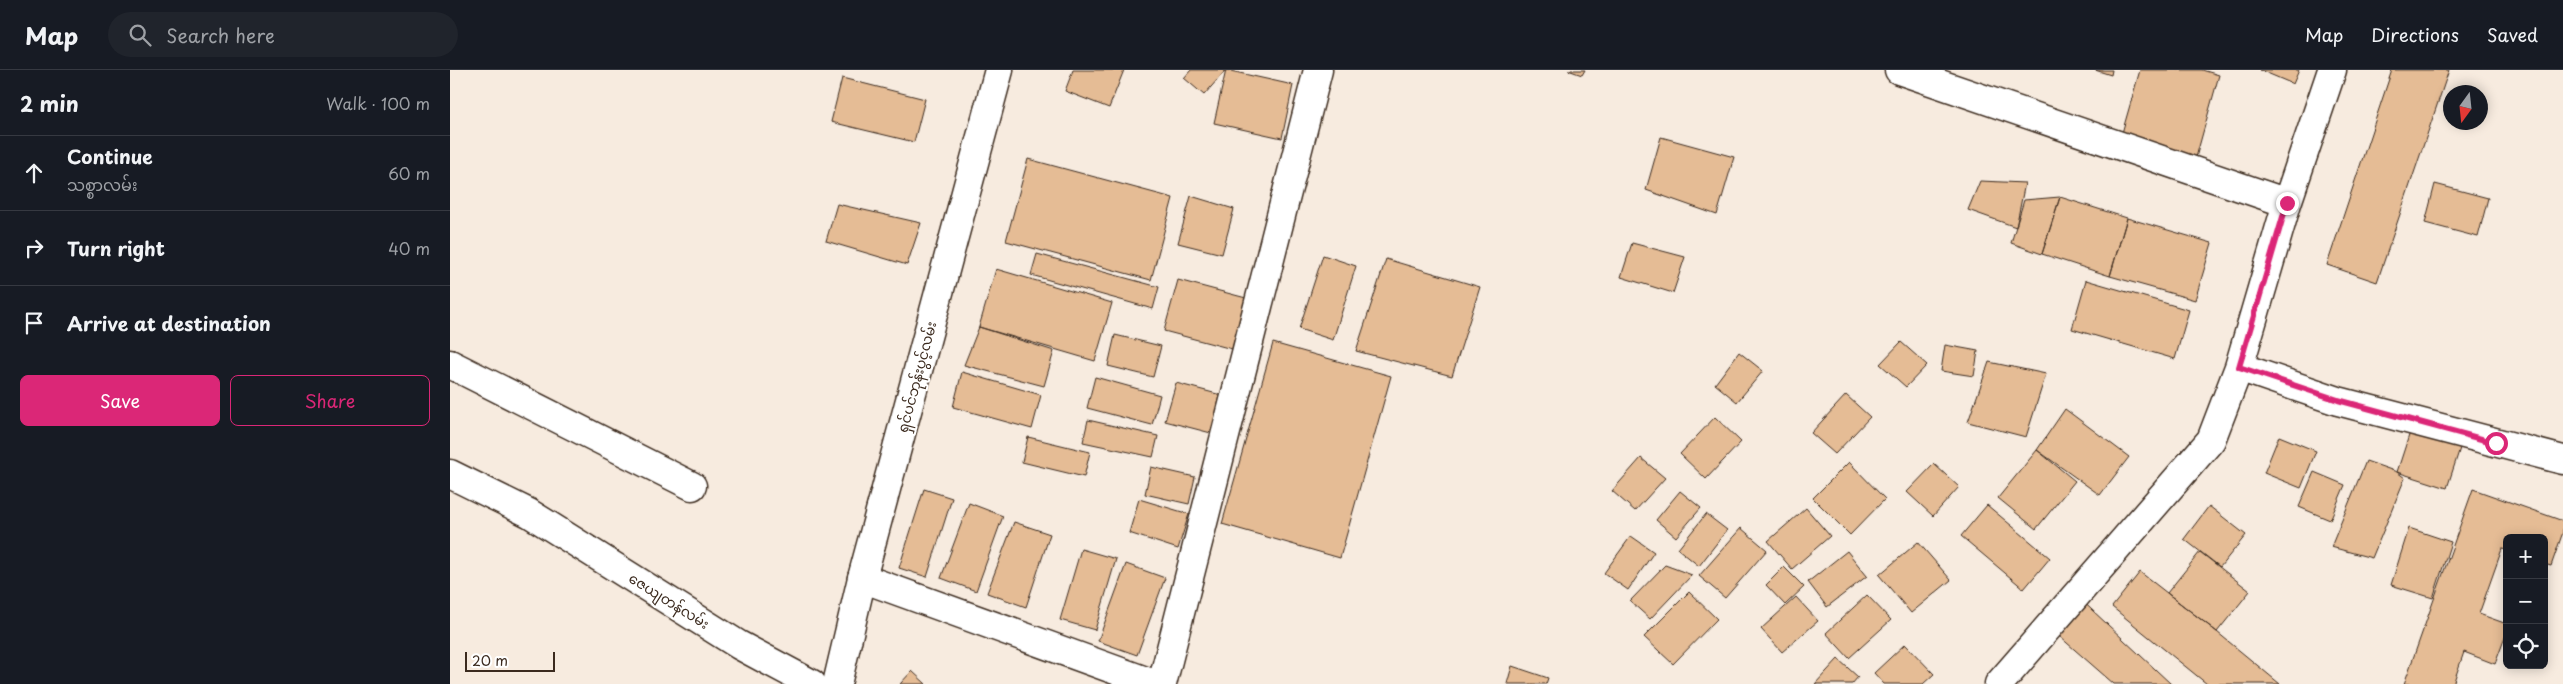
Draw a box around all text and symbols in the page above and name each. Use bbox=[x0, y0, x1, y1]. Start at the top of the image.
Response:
search box bbox=[108, 12, 458, 57]
text: Map bbox=[25, 17, 78, 53]
icon: search bbox=[126, 21, 154, 49]
text: Search here bbox=[166, 21, 275, 49]
text: Map bbox=[2305, 21, 2343, 48]
text: Directions bbox=[2371, 21, 2459, 48]
text: Saved bbox=[2487, 21, 2538, 48]
north arrow bbox=[2443, 85, 2488, 130]
text: 2 min bbox=[20, 87, 79, 119]
text: Walk · 100 m bbox=[326, 91, 430, 115]
text: Continue bbox=[67, 142, 153, 170]
icon: ahead bbox=[20, 159, 48, 187]
text: 60 m bbox=[388, 161, 430, 185]
text: သစ္စာလမ်း bbox=[67, 172, 137, 196]
route end bbox=[2276, 192, 2299, 215]
icon: right bbox=[20, 234, 48, 262]
text: Turn right bbox=[67, 234, 165, 262]
text: 40 m bbox=[388, 236, 430, 260]
icon: arrive bbox=[20, 309, 48, 337]
text: Arrive at destination bbox=[67, 309, 271, 337]
street label: ရှင်ပင်ဘုန်းပွင့်လမ်း bbox=[892, 319, 943, 435]
button: Save bbox=[20, 375, 220, 426]
button: Share bbox=[230, 375, 430, 426]
route start bbox=[2485, 432, 2508, 455]
map controls bbox=[2503, 534, 2548, 669]
button: + bbox=[2503, 534, 2548, 579]
street label: ဇေယျတန်လမ်း bbox=[624, 567, 714, 635]
button: − bbox=[2503, 579, 2548, 624]
button: locate bbox=[2503, 624, 2548, 669]
scale bar bbox=[465, 649, 555, 672]
text: 20 m bbox=[472, 650, 508, 671]

